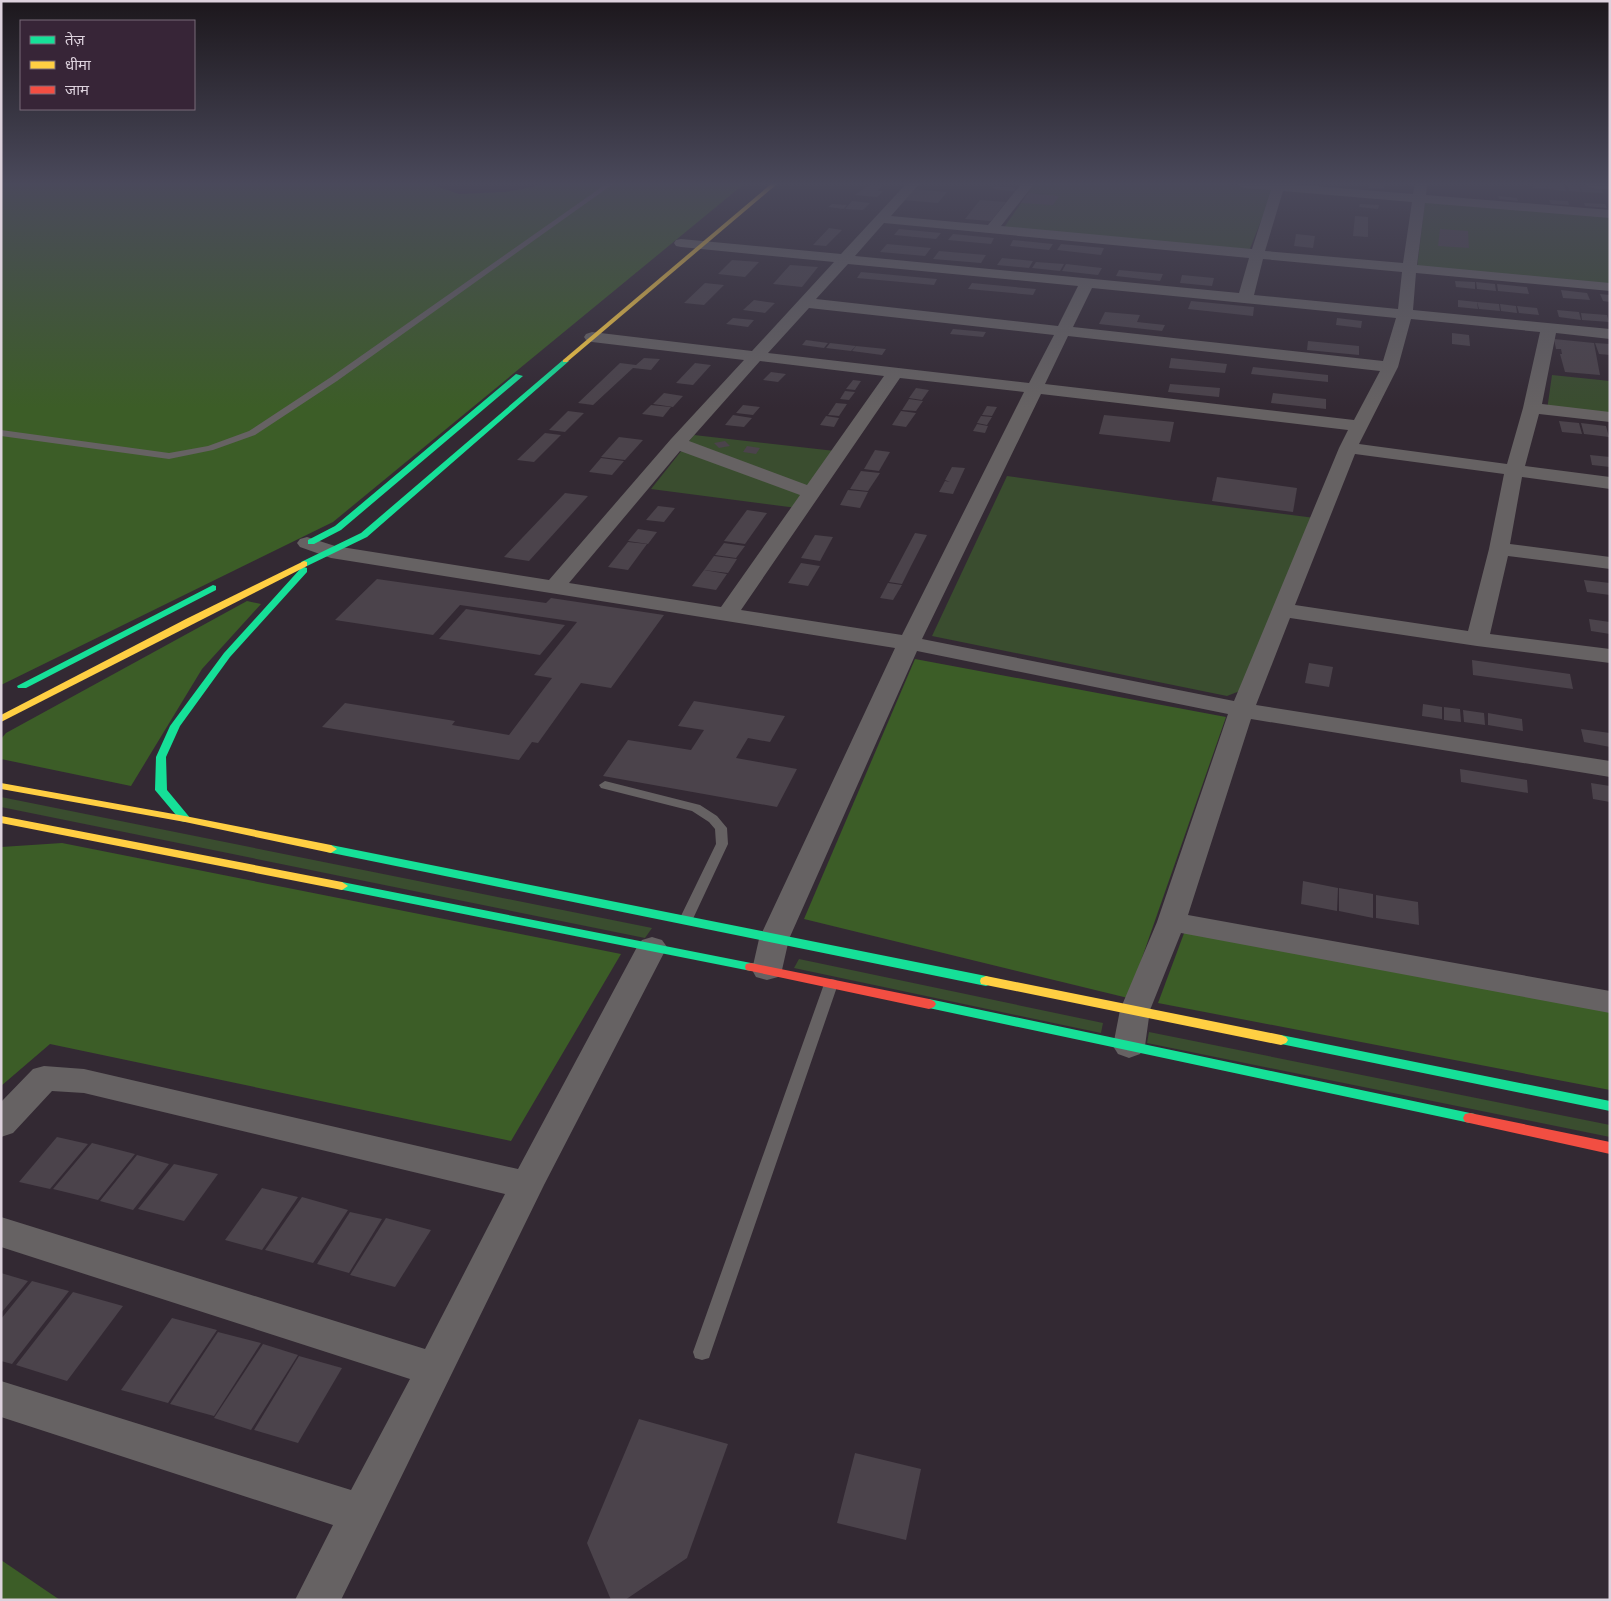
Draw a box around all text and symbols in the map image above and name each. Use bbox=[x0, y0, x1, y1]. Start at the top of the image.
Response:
legend bbox=[20, 20, 195, 110]
text: तेज़ bbox=[65, 30, 86, 50]
text: धीमा bbox=[65, 55, 92, 75]
text: जाम bbox=[65, 80, 90, 100]

